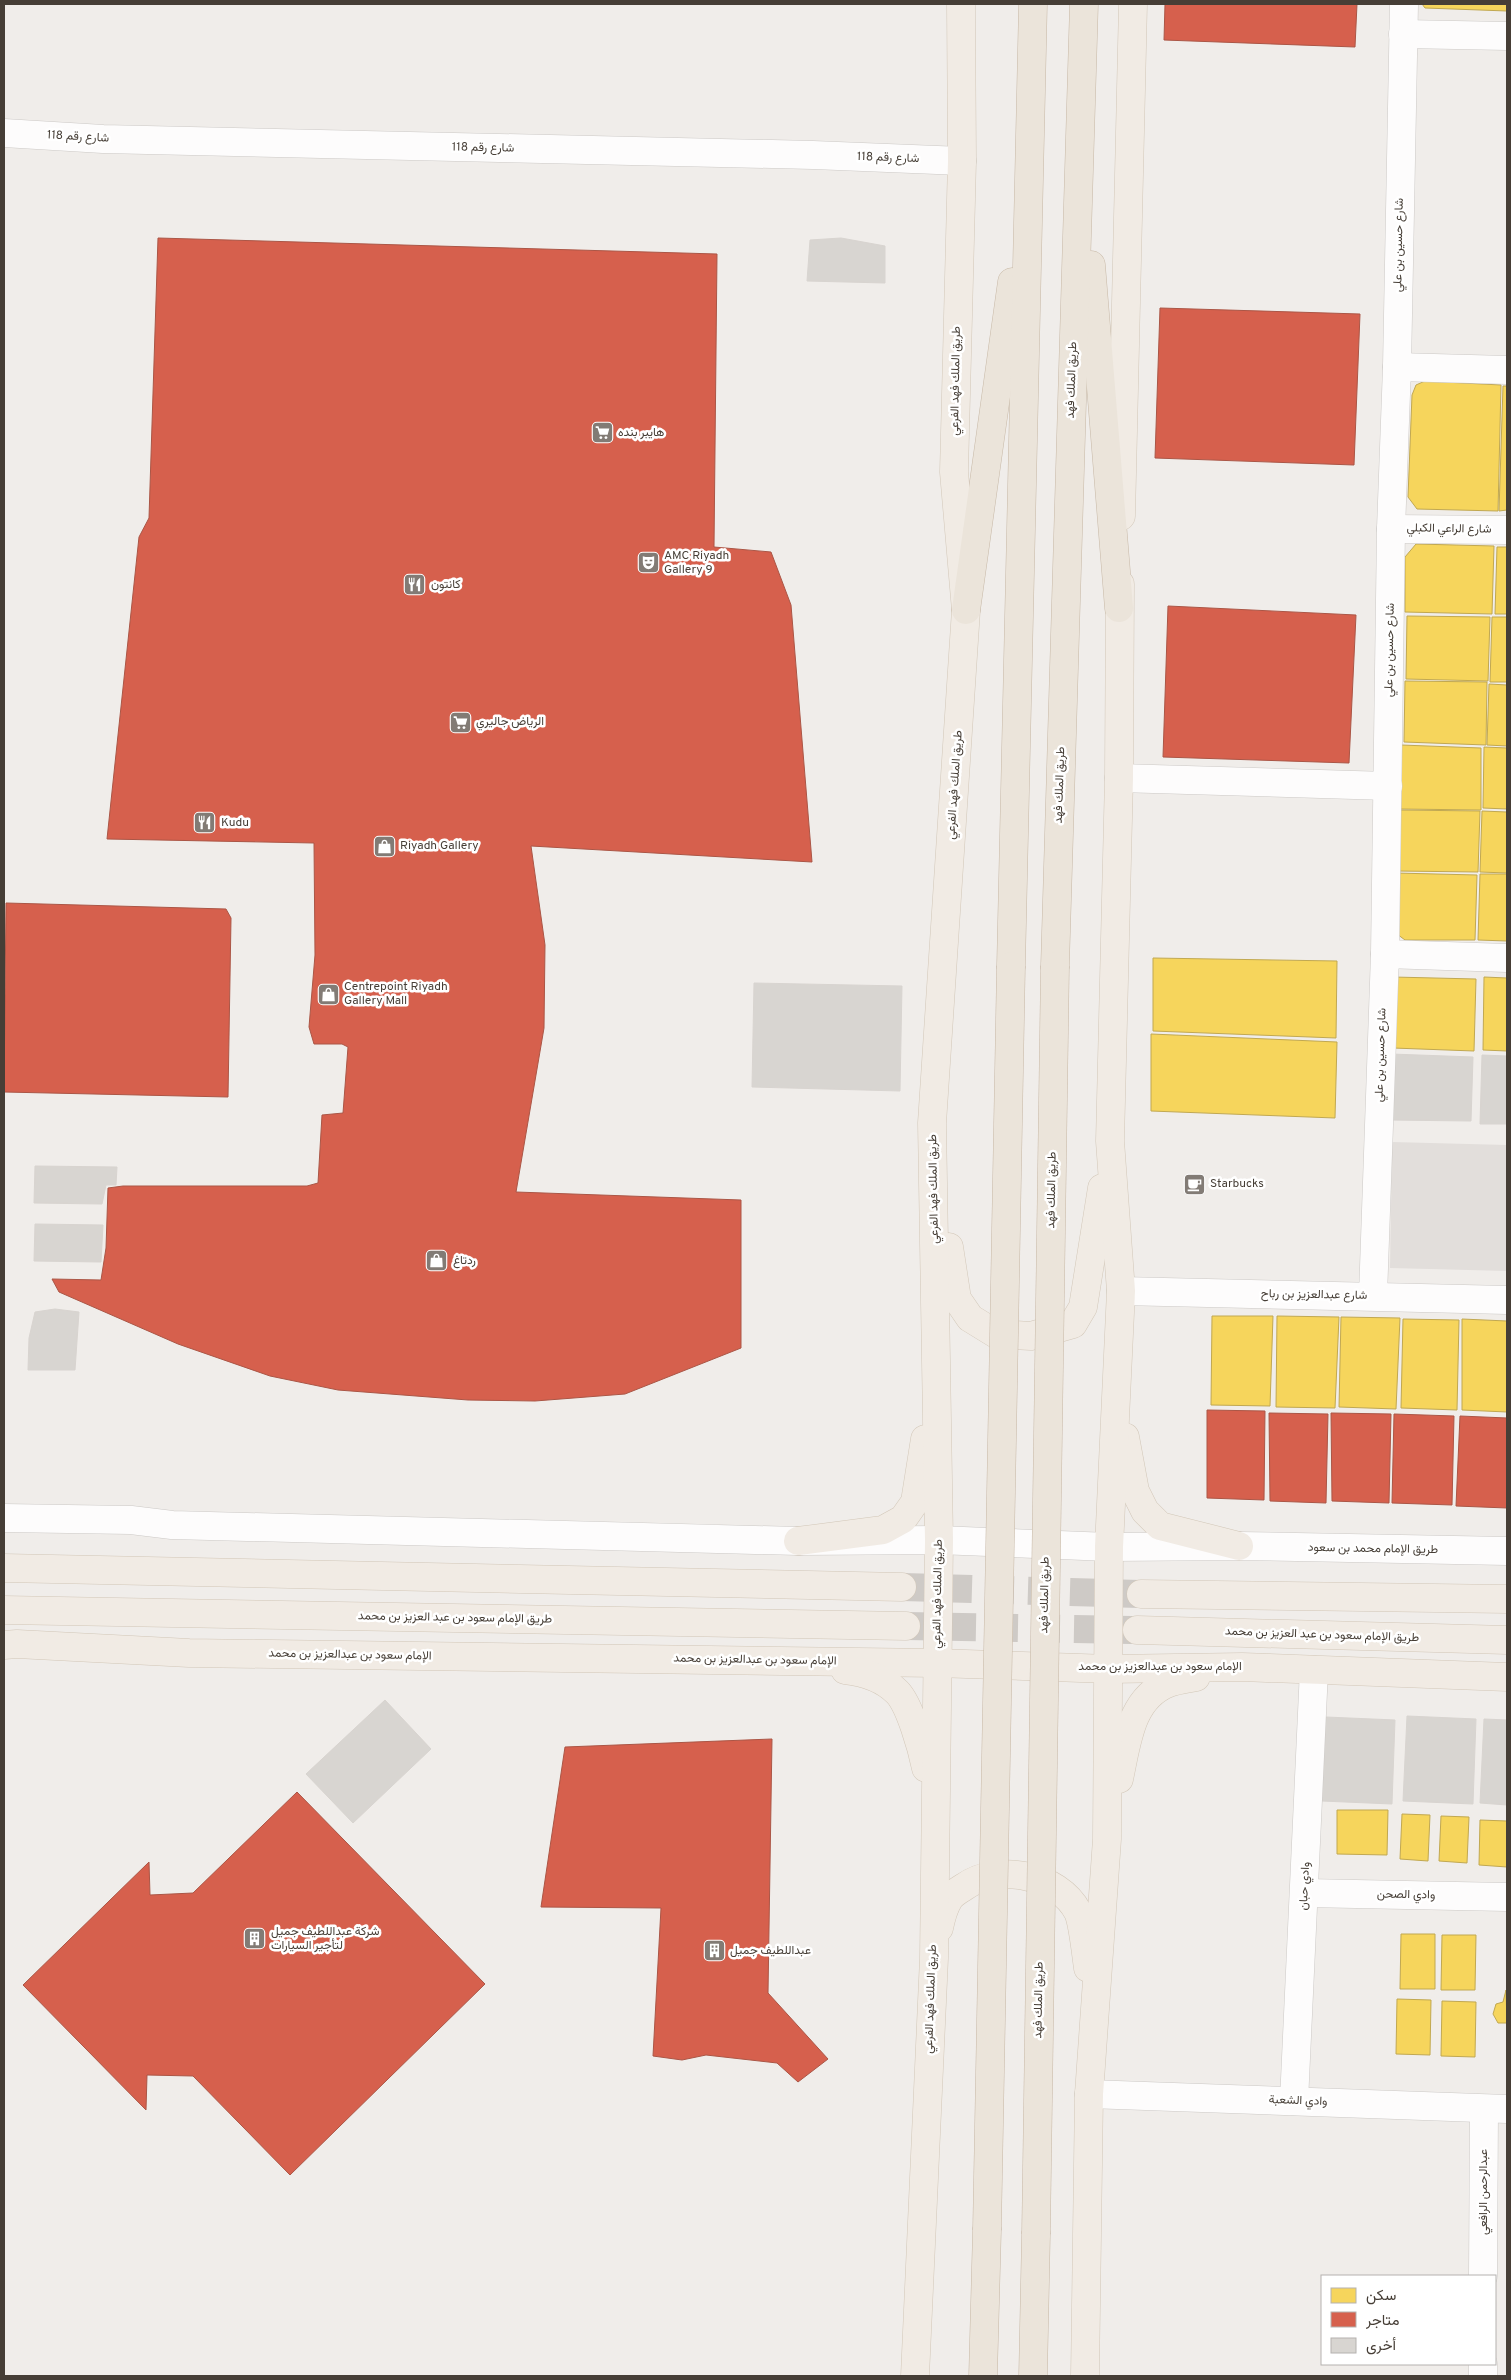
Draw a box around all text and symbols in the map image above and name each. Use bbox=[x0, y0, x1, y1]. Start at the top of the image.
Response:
street label: شارع رقم 118 bbox=[46, 127, 110, 147]
street label: شارع رقم 118 bbox=[452, 139, 514, 157]
street label: شارع رقم 118 bbox=[857, 149, 919, 167]
street label: شارع حسين بن علي bbox=[1390, 198, 1409, 292]
street label: طريق الملك فهد الفرعي bbox=[947, 326, 966, 436]
street label: طريق الملك فهد bbox=[1063, 341, 1081, 419]
supermarket icon: هايبر بنده bbox=[590, 421, 614, 445]
place label: هايبر بنده bbox=[618, 425, 664, 441]
street label: شارع الراعي الكبلي bbox=[1406, 520, 1492, 539]
place label: AMC Riyadh Gallery 9 bbox=[664, 548, 729, 578]
theatre icon: AMC Riyadh Gallery 9 bbox=[636, 551, 660, 575]
restaurant icon: كانتون bbox=[403, 573, 427, 597]
place label: كانتون bbox=[431, 577, 461, 593]
street label: شارع حسين بن علي bbox=[1381, 603, 1400, 697]
supermarket icon: الرياض جاليري bbox=[448, 710, 472, 734]
place label: الرياض جاليري bbox=[476, 714, 544, 731]
street label: طريق الملك فهد الفرعي bbox=[943, 730, 968, 840]
street label: طريق الملك فهد bbox=[1051, 746, 1069, 824]
restaurant icon: Kudu bbox=[193, 811, 217, 835]
place label: Kudu bbox=[221, 815, 249, 831]
shop icon: Riyadh Gallery bbox=[372, 834, 396, 858]
place label: Riyadh Gallery bbox=[400, 838, 479, 854]
place label: Centrepoint Riyadh Gallery Mall bbox=[344, 979, 448, 1009]
shop icon: Centrepoint Riyadh Gallery Mall bbox=[316, 982, 340, 1006]
street label: شارع حسين بن علي bbox=[1371, 1008, 1392, 1102]
street label: طريق الملك فهد الفرعي bbox=[925, 1134, 944, 1244]
street label: طريق الملك فهد bbox=[1043, 1151, 1061, 1229]
cafe icon: Starbucks bbox=[1182, 1172, 1206, 1196]
place label: Starbucks bbox=[1210, 1176, 1264, 1192]
shop icon: ردتاغ bbox=[425, 1249, 449, 1273]
place label: ردتاغ bbox=[453, 1253, 476, 1269]
street label: شارع عبدالعزيز بن رباح bbox=[1261, 1286, 1367, 1304]
street label: طريق الملك فهد الفرعي bbox=[929, 1539, 948, 1649]
street label: طريق الإمام محمد بن سعود bbox=[1308, 1540, 1439, 1558]
street label: طريق الملك فهد bbox=[1036, 1556, 1054, 1634]
street label: طريق الإمام سعود بن عبد العزيز بن محمد bbox=[358, 1608, 553, 1628]
street label: طريق الإمام سعود بن عبد العزيز بن محمد bbox=[1225, 1624, 1420, 1646]
street label: الإمام سعود بن عبدالعزيز بن محمد bbox=[268, 1646, 432, 1664]
street label: الإمام سعود بن عبدالعزيز بن محمد bbox=[673, 1651, 837, 1669]
street label: الإمام سعود بن عبدالعزيز بن محمد bbox=[1078, 1659, 1242, 1675]
street label: وادي حبان bbox=[1296, 1861, 1315, 1911]
street label: وادي الصحن bbox=[1377, 1886, 1435, 1905]
place label: شركة عبداللطيف جميل لتأجير السيارات bbox=[271, 1924, 379, 1954]
building icon: شركة عبداللطيف جميل لتأجير السيارات bbox=[243, 1927, 267, 1951]
building icon: عبداللطيف جميل bbox=[702, 1939, 726, 1963]
place label: عبداللطيف جميل bbox=[730, 1943, 811, 1959]
street label: طريق الملك فهد الفرعي bbox=[921, 1944, 942, 2054]
street label: طريق الملك فهد bbox=[1030, 1961, 1048, 2039]
street label: وادي الشعبة bbox=[1268, 2092, 1328, 2111]
street label: عبدالرحمن الرافعي bbox=[1476, 2149, 1493, 2235]
legend bbox=[1321, 2275, 1496, 2365]
text: سكن bbox=[1366, 2287, 1396, 2306]
text: متاجر bbox=[1365, 2312, 1400, 2331]
text: أخرى bbox=[1366, 2337, 1396, 2356]

